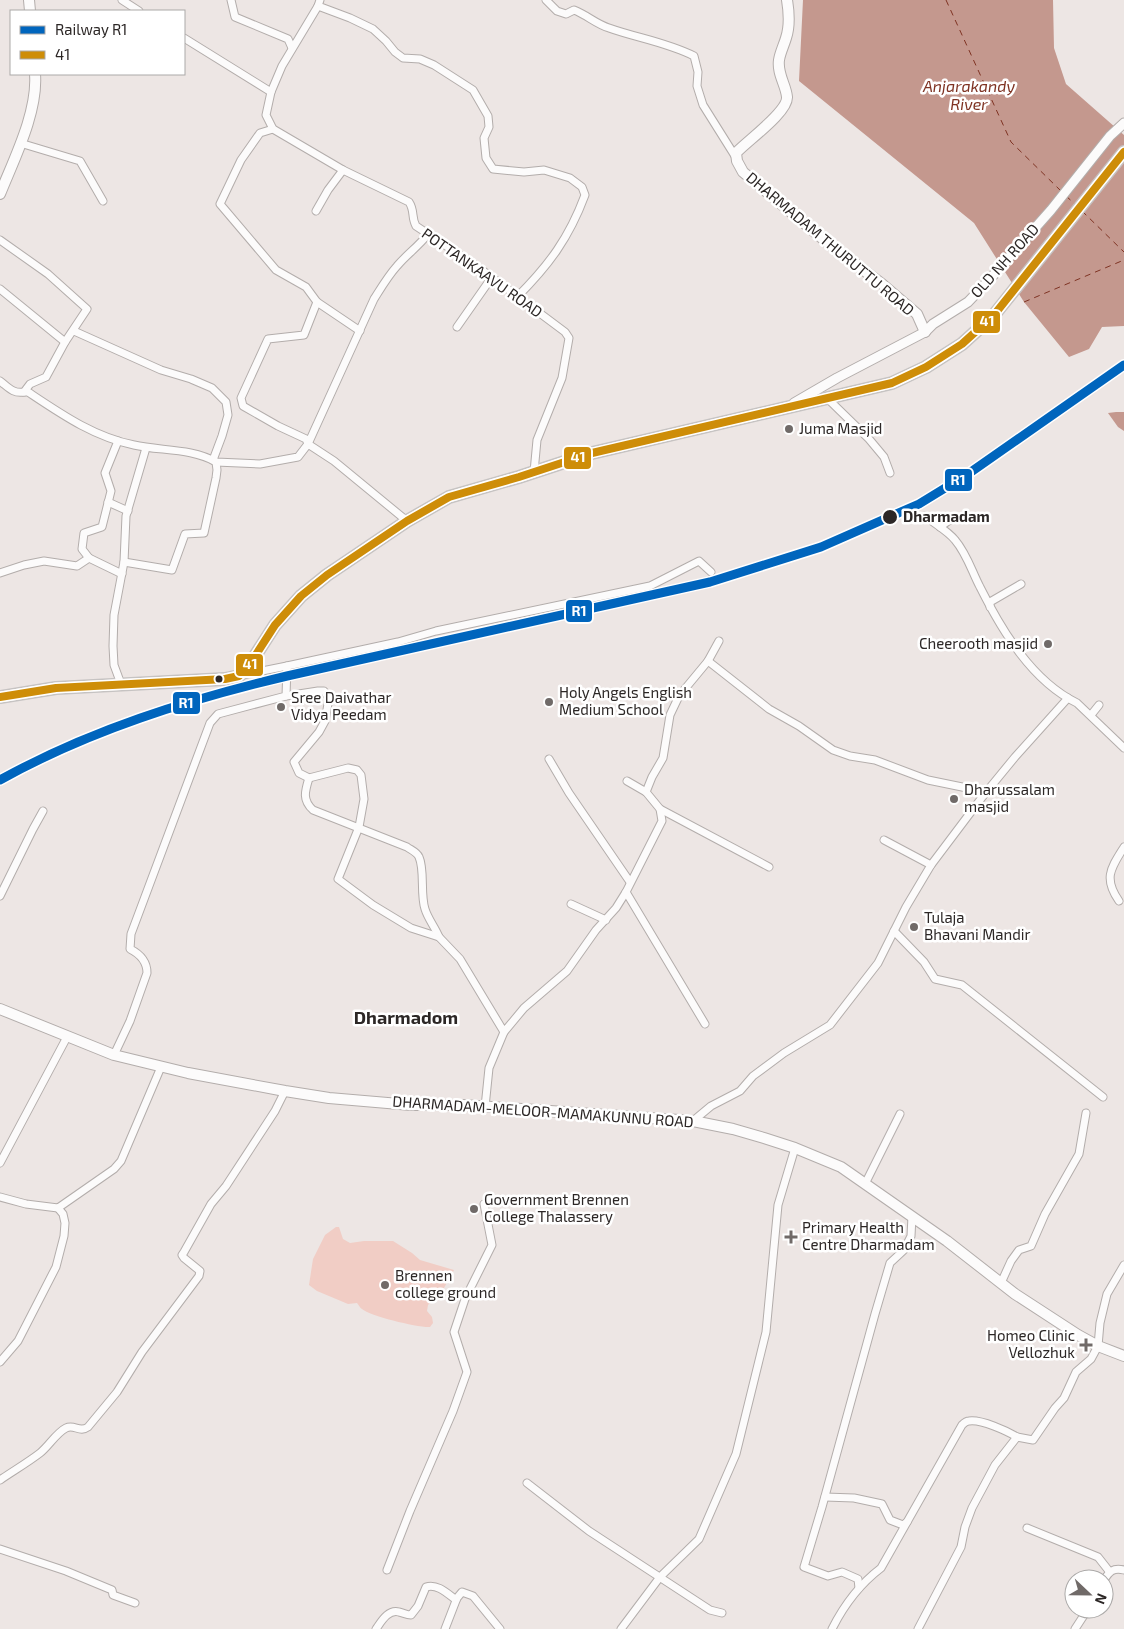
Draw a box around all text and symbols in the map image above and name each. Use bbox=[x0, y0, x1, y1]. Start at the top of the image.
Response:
legend bbox=[10, 10, 185, 75]
text: Railway R1 bbox=[55, 20, 127, 38]
text: 41 bbox=[55, 45, 70, 63]
water label: Anjarakandy River bbox=[922, 76, 1015, 113]
street label: DHARMADAM THURUTTU ROAD bbox=[743, 168, 918, 319]
street label: OLD NH ROAD bbox=[966, 220, 1042, 301]
street label: POTTANKAAVU ROAD bbox=[419, 224, 546, 321]
line badge: 41 bbox=[972, 310, 1001, 334]
text: 41 bbox=[980, 312, 994, 329]
place label: Juma Masjid bbox=[799, 419, 882, 438]
marker: Juma Masjid bbox=[783, 423, 795, 435]
line badge: 41 bbox=[563, 446, 592, 470]
text: 41 bbox=[571, 448, 585, 465]
line badge: R1 bbox=[944, 468, 973, 492]
text: R1 bbox=[950, 471, 966, 488]
place label: Dharmadam bbox=[903, 507, 990, 525]
marker: Dharmadam bbox=[881, 508, 899, 526]
line badge: R1 bbox=[565, 599, 593, 623]
text: R1 bbox=[571, 602, 587, 619]
place label: Cheerooth masjid bbox=[919, 634, 1038, 653]
marker: Cheerooth masjid bbox=[1042, 638, 1054, 650]
line badge: 41 bbox=[235, 653, 264, 677]
text: 41 bbox=[243, 655, 257, 672]
unlabelled marker bbox=[214, 674, 224, 684]
place label: Holy Angels English Medium School bbox=[559, 683, 692, 718]
place label: Sree Daivathar Vidya Peedam bbox=[291, 688, 391, 723]
line badge: R1 bbox=[172, 691, 201, 715]
text: R1 bbox=[178, 694, 194, 711]
marker: Holy Angels English Medium School bbox=[543, 696, 555, 708]
marker: Sree Daivathar Vidya Peedam bbox=[275, 701, 287, 713]
place label: Dharussalam masjid bbox=[964, 780, 1055, 816]
marker: Dharussalam masjid bbox=[948, 793, 960, 805]
place label: Tulaja Bhavani Mandir bbox=[924, 908, 1031, 943]
marker: Tulaja Bhavani Mandir bbox=[908, 921, 920, 933]
district label: Dharmadom bbox=[354, 1006, 458, 1028]
street label: DHARMADAM-MELOOR-MAMAKUNNU ROAD bbox=[392, 1091, 694, 1131]
place label: Government Brennen College Thalassery bbox=[484, 1190, 629, 1225]
marker: Government Brennen College Thalassery bbox=[468, 1203, 480, 1215]
place label: Primary Health Centre Dharmadam bbox=[802, 1218, 935, 1253]
marker: Primary Health Centre Dharmadam bbox=[784, 1230, 798, 1244]
place label: Brennen college ground bbox=[395, 1266, 496, 1301]
marker: Brennen college ground bbox=[379, 1279, 391, 1291]
place label: Homeo Clinic Vellozhuk bbox=[987, 1326, 1075, 1361]
marker: Homeo Clinic Vellozhuk bbox=[1079, 1338, 1093, 1352]
north arrow bbox=[1064, 1569, 1114, 1619]
text: N bbox=[1092, 1591, 1111, 1607]

